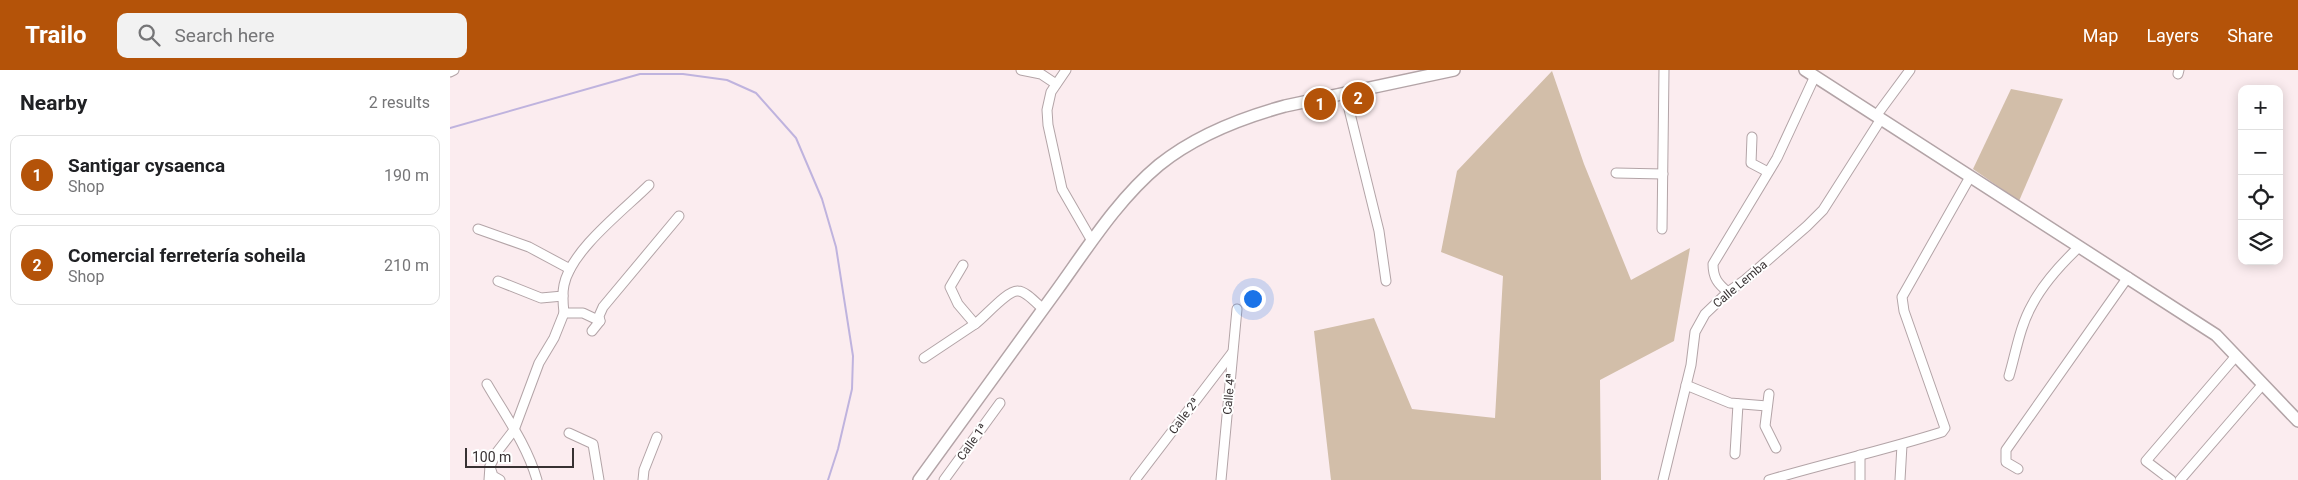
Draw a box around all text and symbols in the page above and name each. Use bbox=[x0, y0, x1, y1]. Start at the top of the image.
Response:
search box bbox=[117, 13, 467, 58]
text: Trailo bbox=[25, 21, 87, 49]
icon: search bbox=[135, 21, 163, 49]
text: Search here bbox=[175, 24, 275, 47]
text: Map bbox=[2083, 25, 2118, 46]
text: Layers bbox=[2146, 25, 2199, 46]
text: Share bbox=[2227, 25, 2273, 46]
pin: 2 bbox=[1342, 79, 1374, 117]
pin: 1 bbox=[1304, 85, 1336, 123]
map controls bbox=[2238, 85, 2283, 265]
button: + bbox=[2238, 85, 2283, 130]
text: Nearby bbox=[20, 91, 87, 115]
text: 2 results bbox=[369, 93, 430, 112]
button: − bbox=[2238, 130, 2283, 175]
text: Santigar cysaenca bbox=[68, 154, 225, 177]
text: 1 bbox=[32, 166, 42, 185]
text: 190 m bbox=[384, 166, 429, 185]
button: locate bbox=[2238, 175, 2283, 220]
text: Shop bbox=[68, 177, 104, 196]
button: layers bbox=[2238, 220, 2283, 265]
text: Comercial ferretería soheila bbox=[68, 244, 306, 267]
text: 2 bbox=[32, 256, 42, 275]
text: 210 m bbox=[384, 256, 429, 275]
street label: Calle Lemba bbox=[1710, 257, 1770, 311]
text: Shop bbox=[68, 267, 104, 286]
your location bbox=[1240, 286, 1266, 312]
street label: Calle 4ª bbox=[1220, 373, 1238, 415]
street label: Calle 2ª bbox=[1166, 395, 1202, 437]
street label: Calle 1ª bbox=[954, 421, 990, 463]
scale bar bbox=[465, 445, 574, 468]
text: 100 m bbox=[472, 449, 511, 465]

